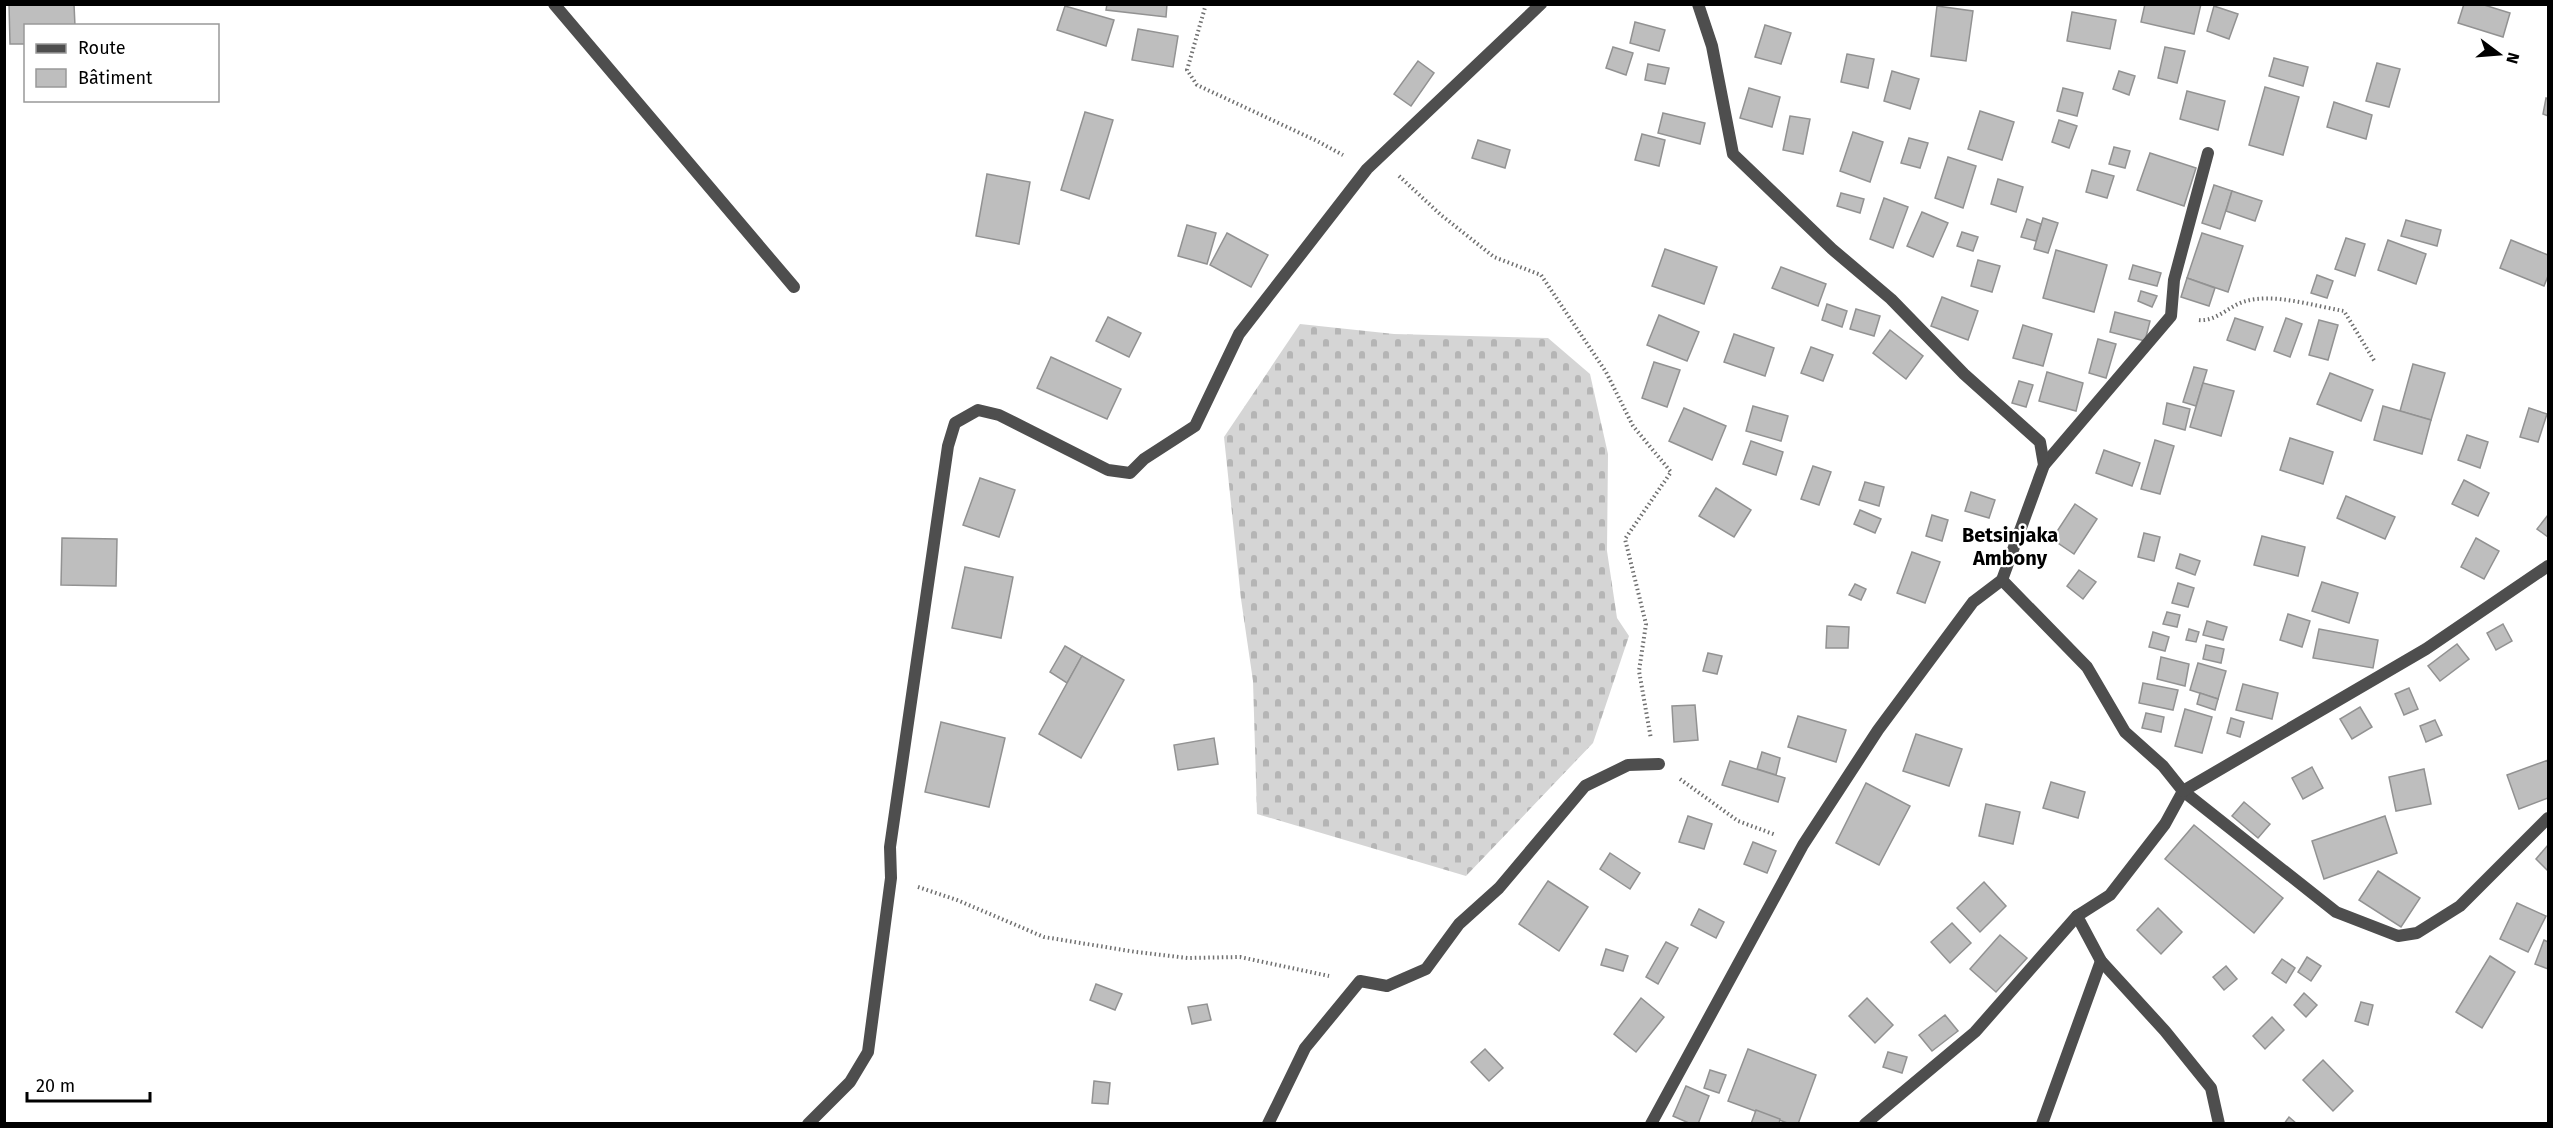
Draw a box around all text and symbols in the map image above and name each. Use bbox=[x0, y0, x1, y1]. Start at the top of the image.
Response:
legend bbox=[24, 24, 219, 102]
north arrow bbox=[2469, 24, 2529, 84]
text: Route bbox=[78, 37, 126, 59]
text: N bbox=[2502, 50, 2524, 66]
text: Bâtiment bbox=[78, 67, 153, 89]
district label: Betsinjaka Ambony bbox=[1962, 523, 2058, 570]
scale bar bbox=[27, 1065, 150, 1103]
text: 20 m bbox=[36, 1075, 75, 1097]

